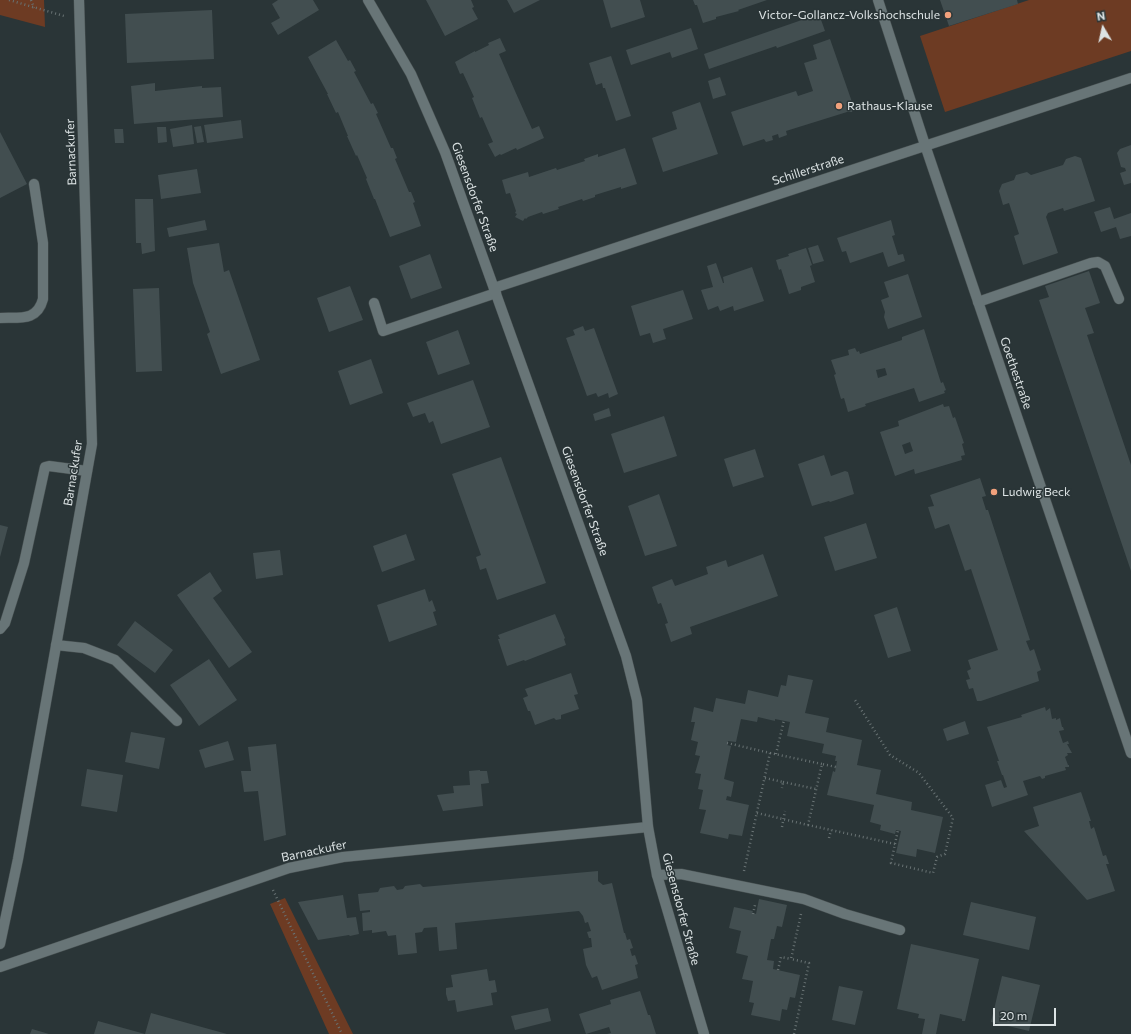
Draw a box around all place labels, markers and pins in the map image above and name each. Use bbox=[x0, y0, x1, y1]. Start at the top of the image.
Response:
place label: Victor-Gollancz-Volkshochschule bbox=[759, 8, 940, 22]
marker: Victor-Gollancz-Volkshochschule bbox=[943, 10, 953, 20]
place label: Rathaus-Klause bbox=[847, 99, 932, 113]
marker: Rathaus-Klause bbox=[834, 101, 844, 111]
place label: Ludwig Beck bbox=[1002, 485, 1071, 499]
marker: Ludwig Beck bbox=[989, 487, 999, 497]

